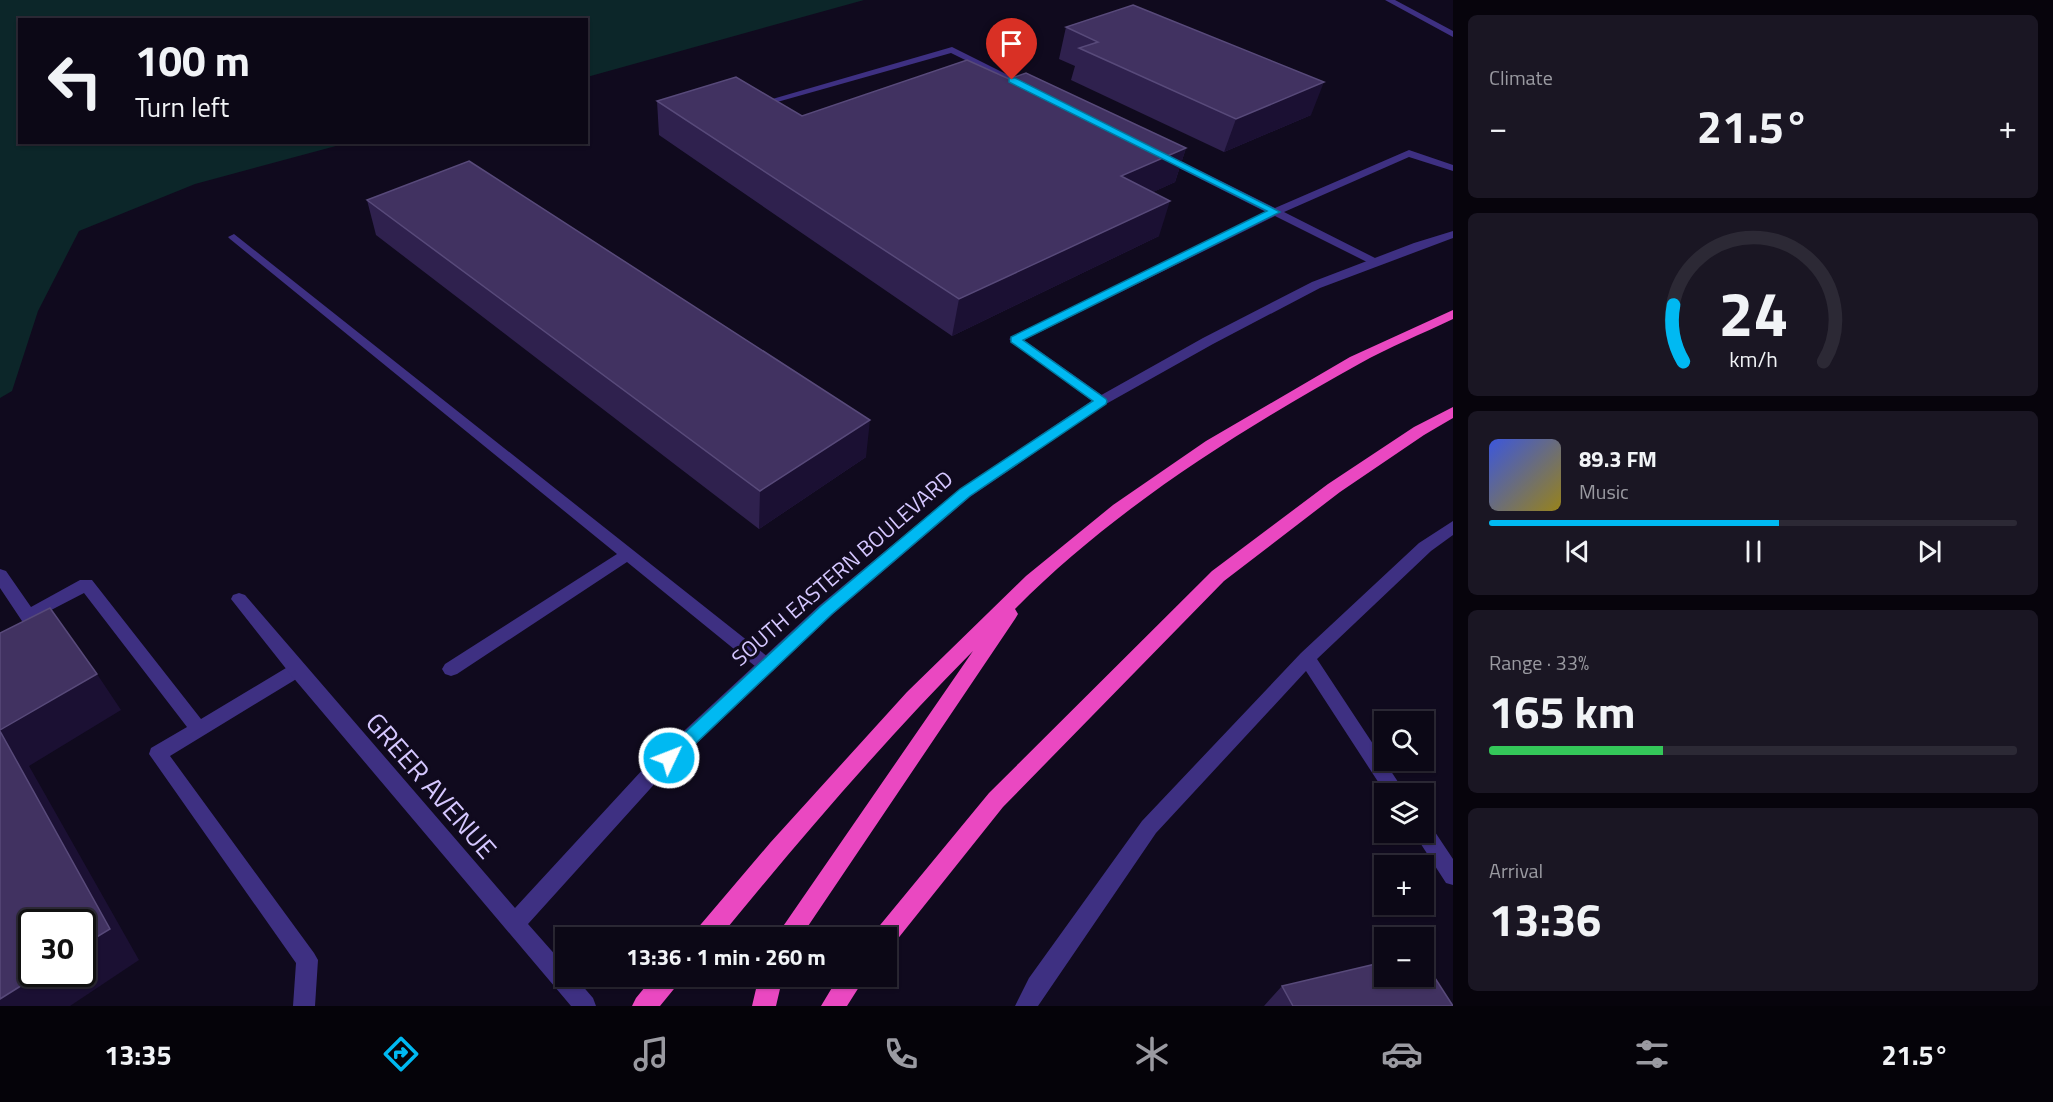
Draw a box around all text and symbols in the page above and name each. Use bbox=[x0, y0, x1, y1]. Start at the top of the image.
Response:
pin bbox=[986, 18, 1037, 80]
icon: arrive bbox=[995, 27, 1028, 60]
text: 100 m bbox=[135, 28, 250, 92]
icon: left bbox=[36, 42, 114, 120]
text: Climate bbox=[1489, 62, 1553, 93]
text: Turn left bbox=[135, 86, 229, 127]
text: 21.5° bbox=[1697, 92, 1809, 160]
text: − bbox=[1489, 102, 1507, 152]
text: + bbox=[1999, 102, 2017, 152]
text: 24 bbox=[1718, 265, 1788, 360]
text: km/h bbox=[1729, 343, 1777, 375]
text: 89.3 FM bbox=[1579, 442, 1657, 476]
street label: SOUTH EASTERN BOULEVARD bbox=[724, 462, 960, 674]
text: Music bbox=[1579, 476, 1629, 507]
icon: previous bbox=[1561, 535, 1594, 568]
icon: pause bbox=[1737, 535, 1770, 568]
icon: next bbox=[1913, 535, 1946, 568]
text: Range · 33% bbox=[1489, 647, 1589, 678]
text: 165 km bbox=[1489, 677, 1635, 745]
street label: GREER AVENUE bbox=[357, 703, 507, 867]
map controls bbox=[1374, 711, 1434, 987]
button: search bbox=[1374, 711, 1434, 771]
position arrow bbox=[637, 726, 701, 790]
button: layers bbox=[1374, 783, 1434, 843]
button: + bbox=[1374, 855, 1434, 915]
text: Arrival bbox=[1489, 855, 1543, 886]
text: 13:36 bbox=[1489, 885, 1601, 953]
speed limit sign: 30 bbox=[18, 909, 96, 987]
button: − bbox=[1374, 927, 1434, 987]
text: 13:36 · 1 min · 260 m bbox=[626, 940, 826, 974]
icon: directions bbox=[380, 1033, 422, 1075]
icon: music bbox=[630, 1033, 672, 1075]
icon: phone bbox=[880, 1033, 922, 1075]
icon: climate bbox=[1131, 1033, 1173, 1075]
icon: car bbox=[1381, 1033, 1423, 1075]
icon: filters bbox=[1631, 1033, 1673, 1075]
text: 13:35 bbox=[104, 1034, 172, 1075]
text: 21.5° bbox=[1881, 1034, 1949, 1075]

